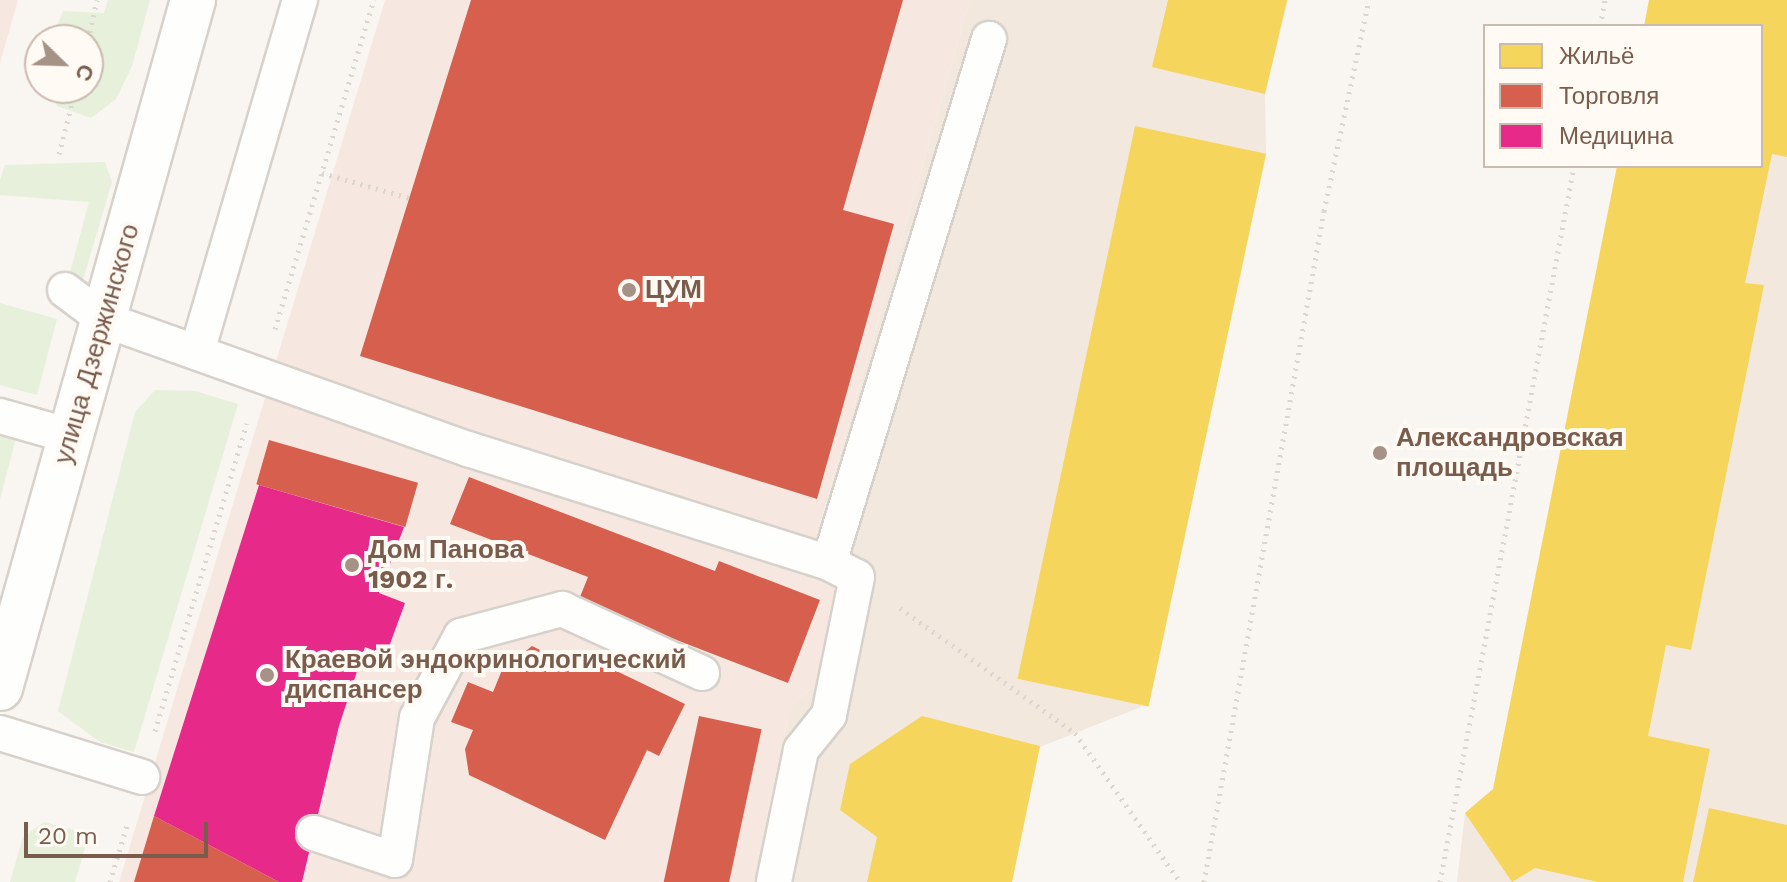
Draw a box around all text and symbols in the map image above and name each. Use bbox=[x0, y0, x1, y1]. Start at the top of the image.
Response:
north arrow bbox=[24, 24, 104, 104]
legend bbox=[1483, 24, 1763, 168]
text: Жильё bbox=[1559, 42, 1634, 70]
text: С bbox=[70, 61, 99, 85]
text: Торговля bbox=[1559, 82, 1659, 110]
text: Медицина bbox=[1559, 122, 1673, 150]
street label: улица Дзержинского bbox=[48, 220, 146, 468]
place label: ЦУМ bbox=[645, 274, 702, 306]
marker: ЦУМ bbox=[620, 281, 638, 299]
place label: Александровская площадь bbox=[1396, 422, 1624, 484]
marker: Александровская площадь bbox=[1371, 444, 1389, 462]
place label: Дом Панова 1902 г. bbox=[368, 534, 524, 596]
marker: Дом Панова 1902 г. bbox=[343, 556, 361, 574]
place label: Краевой эндокринологический диспансер bbox=[285, 644, 686, 706]
marker: Краевой эндокринологический диспансер bbox=[256, 664, 278, 686]
scale bar bbox=[28, 806, 212, 856]
text: 20 m bbox=[38, 822, 98, 850]

